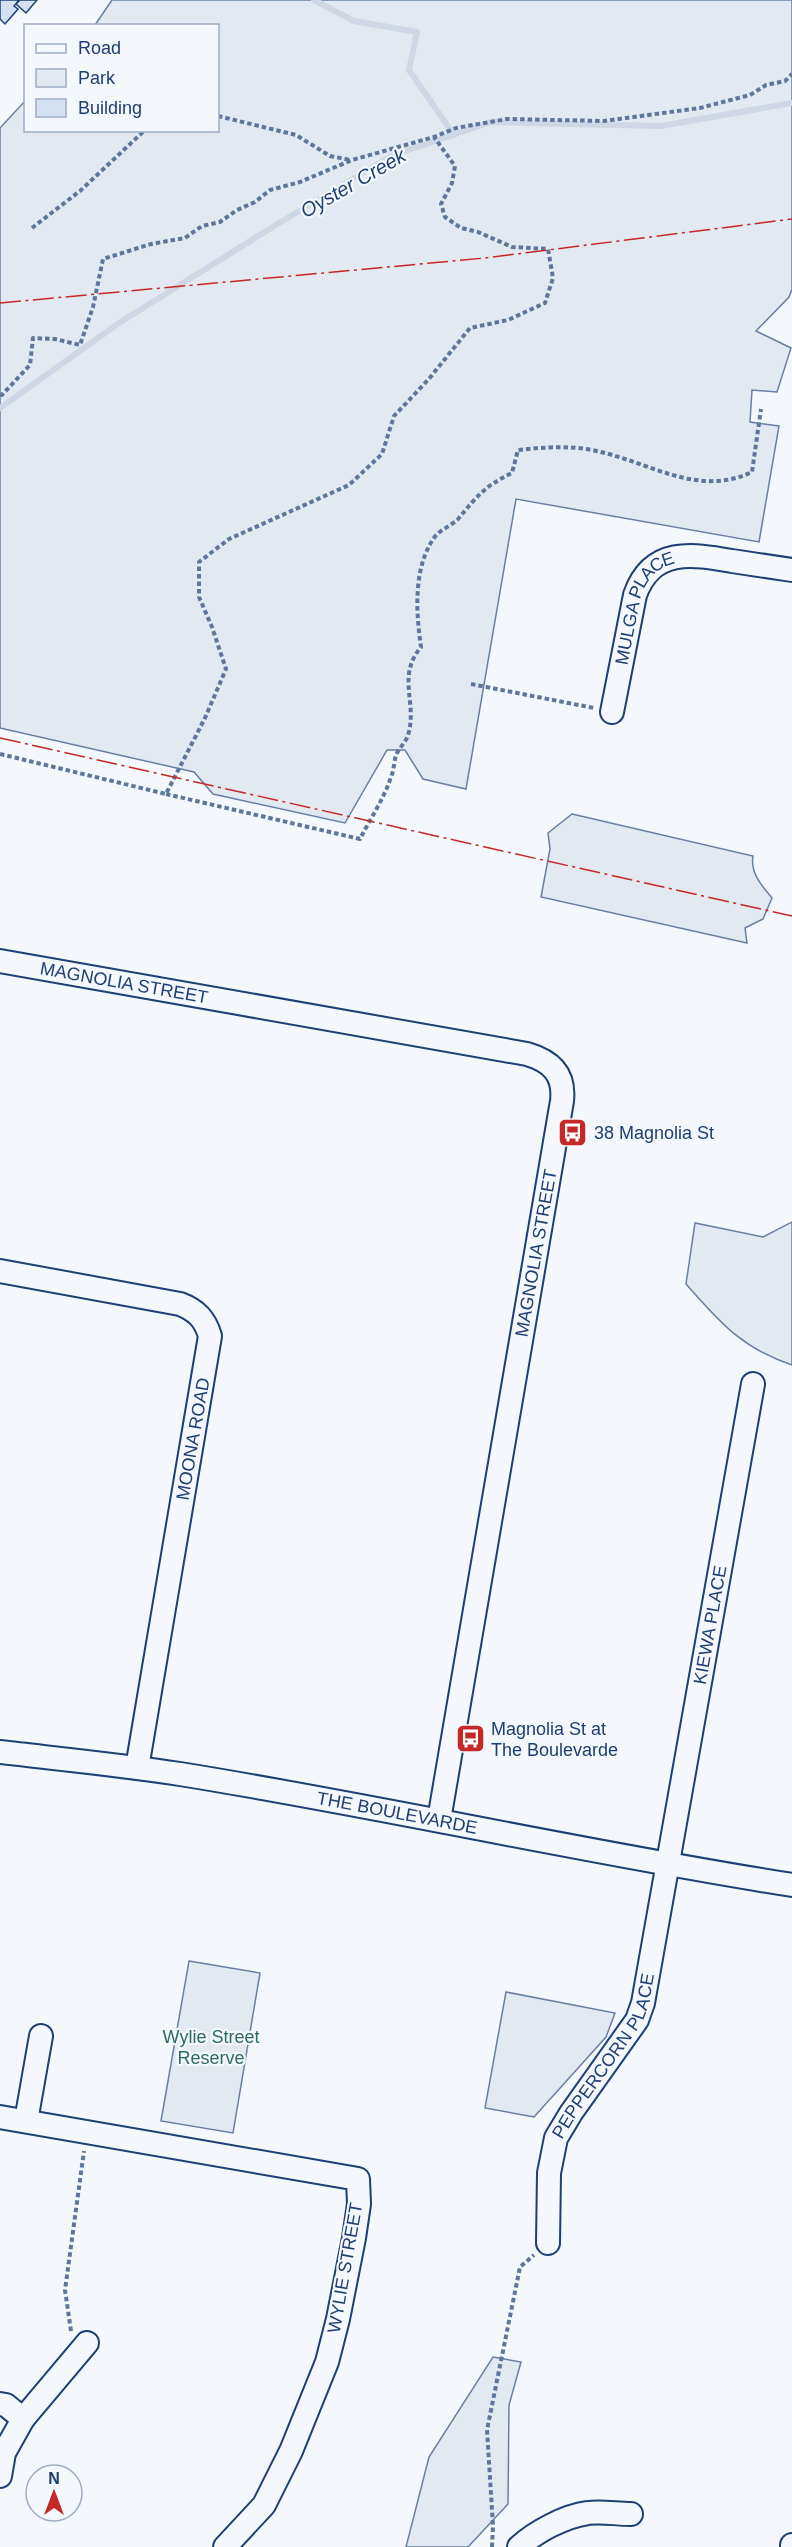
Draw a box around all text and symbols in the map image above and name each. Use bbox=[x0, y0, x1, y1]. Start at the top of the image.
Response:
legend bbox=[24, 24, 219, 132]
text: Road bbox=[78, 38, 121, 58]
text: Park bbox=[78, 68, 116, 88]
text: Building bbox=[78, 98, 142, 118]
water label: Oyster Creek bbox=[296, 144, 410, 222]
street label: MULGA PLACE bbox=[612, 548, 677, 666]
street label: MAGNOLIA STREET bbox=[39, 958, 210, 1008]
bus stop icon: 38 Magnolia St bbox=[557, 1117, 589, 1149]
place label: 38 Magnolia St bbox=[594, 1123, 714, 1143]
street label: MAGNOLIA STREET bbox=[511, 1168, 561, 1338]
street label: MOONA ROAD bbox=[172, 1376, 214, 1502]
street label: KIEWA PLACE bbox=[690, 1564, 731, 1686]
place label: Magnolia St at The Boulevarde bbox=[491, 1719, 618, 1760]
bus stop icon: Magnolia St at The Boulevarde bbox=[454, 1723, 486, 1755]
street label: THE BOULEVARDE bbox=[315, 1788, 479, 1838]
street label: PEPPERCORN PLACE bbox=[548, 1972, 658, 2142]
park label: Wylie Street Reserve bbox=[163, 2027, 259, 2068]
street label: WYLIE STREET bbox=[324, 2201, 366, 2335]
north arrow bbox=[24, 2463, 84, 2523]
text: N bbox=[48, 2470, 60, 2487]

